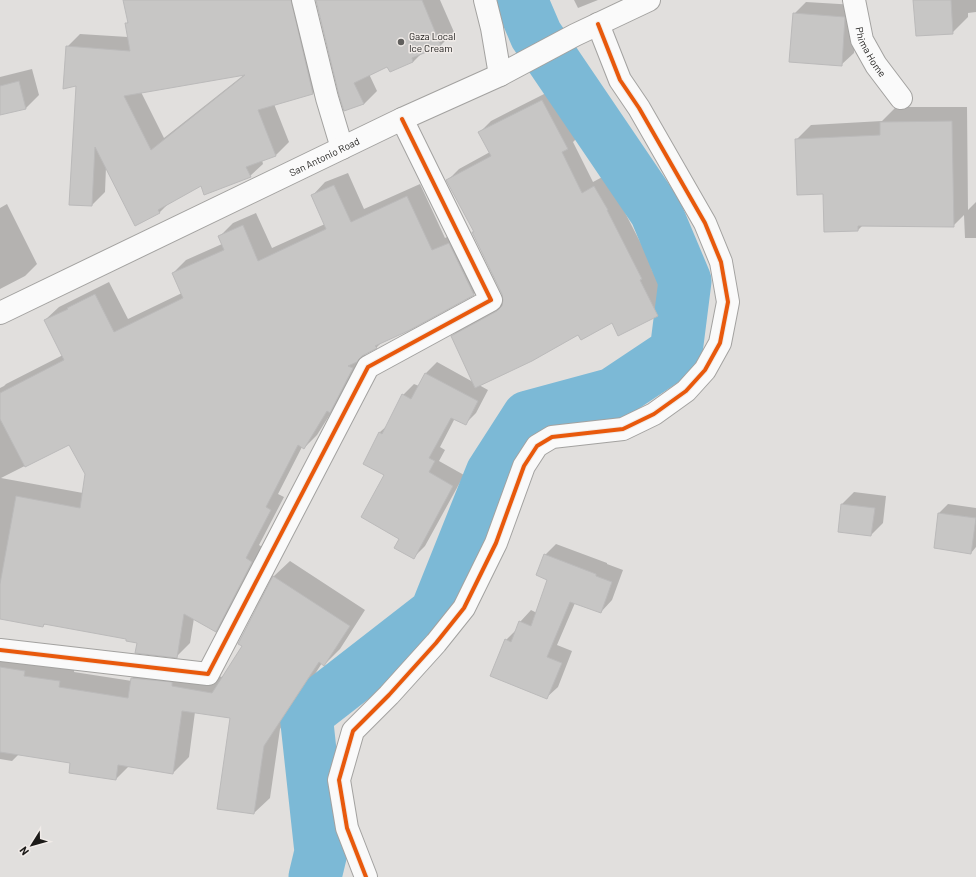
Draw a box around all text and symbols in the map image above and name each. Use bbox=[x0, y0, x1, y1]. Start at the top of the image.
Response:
street label: Phima Home bbox=[854, 26, 889, 79]
place label: Gaza Local Ice Cream bbox=[409, 30, 455, 54]
marker: Gaza Local Ice Cream bbox=[396, 37, 406, 47]
street label: San Antonio Road bbox=[287, 135, 361, 179]
north arrow bbox=[12, 825, 52, 865]
text: N bbox=[16, 844, 31, 858]

